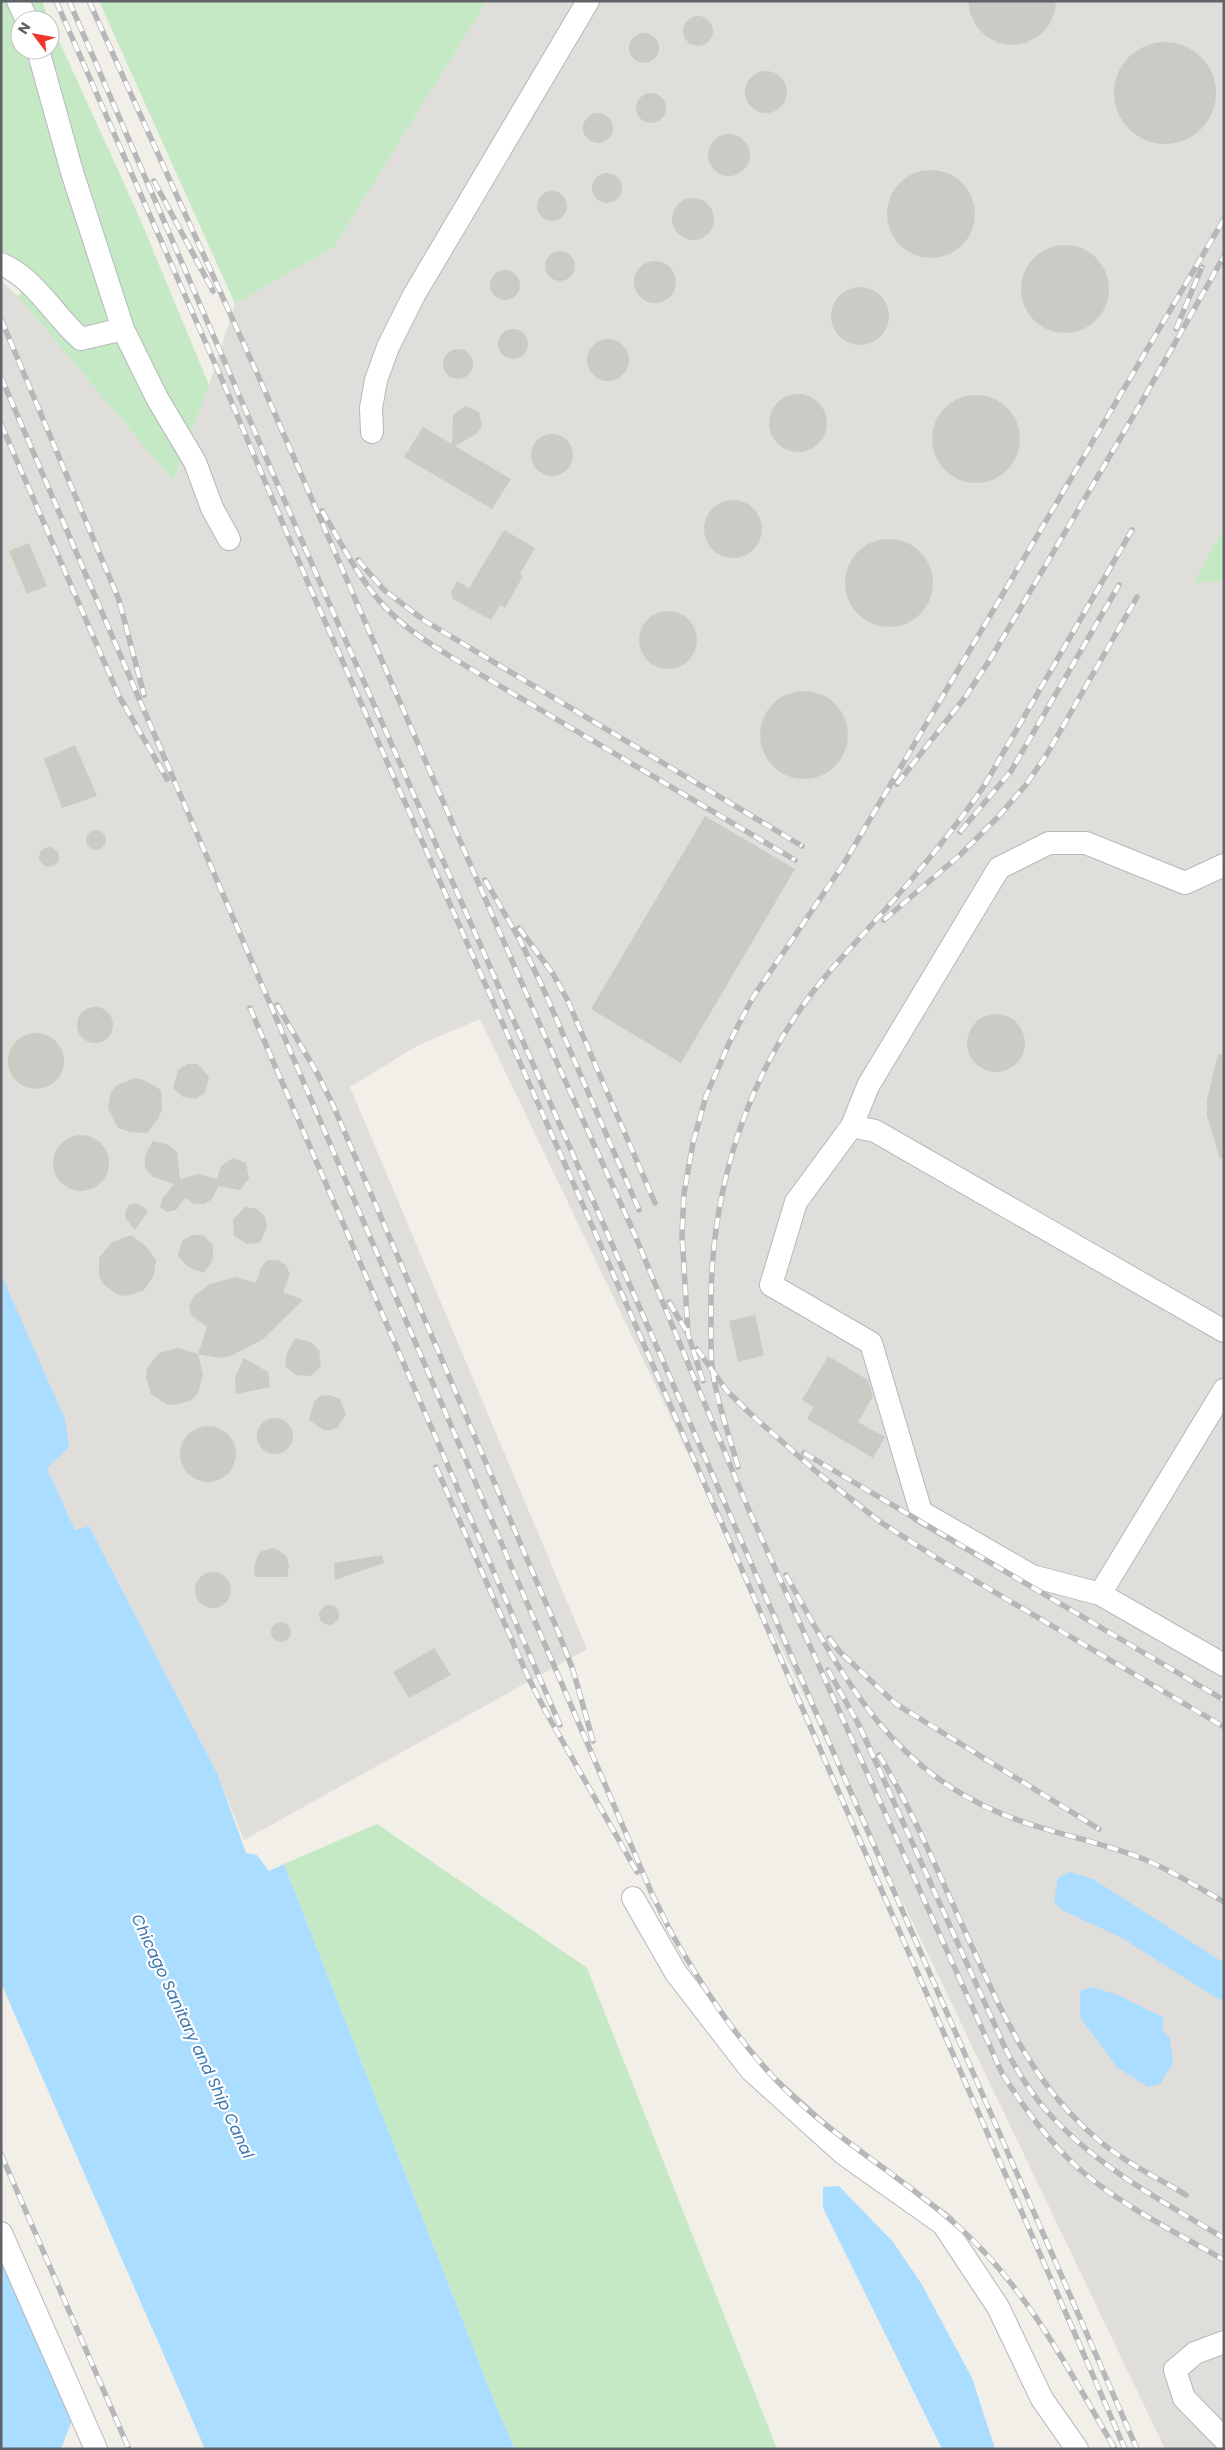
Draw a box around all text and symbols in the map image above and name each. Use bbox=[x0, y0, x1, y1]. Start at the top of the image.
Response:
north arrow bbox=[10, 10, 60, 60]
text: N bbox=[13, 18, 35, 38]
water label: Chicago Sanitary and Ship Canal bbox=[126, 1910, 260, 2162]

